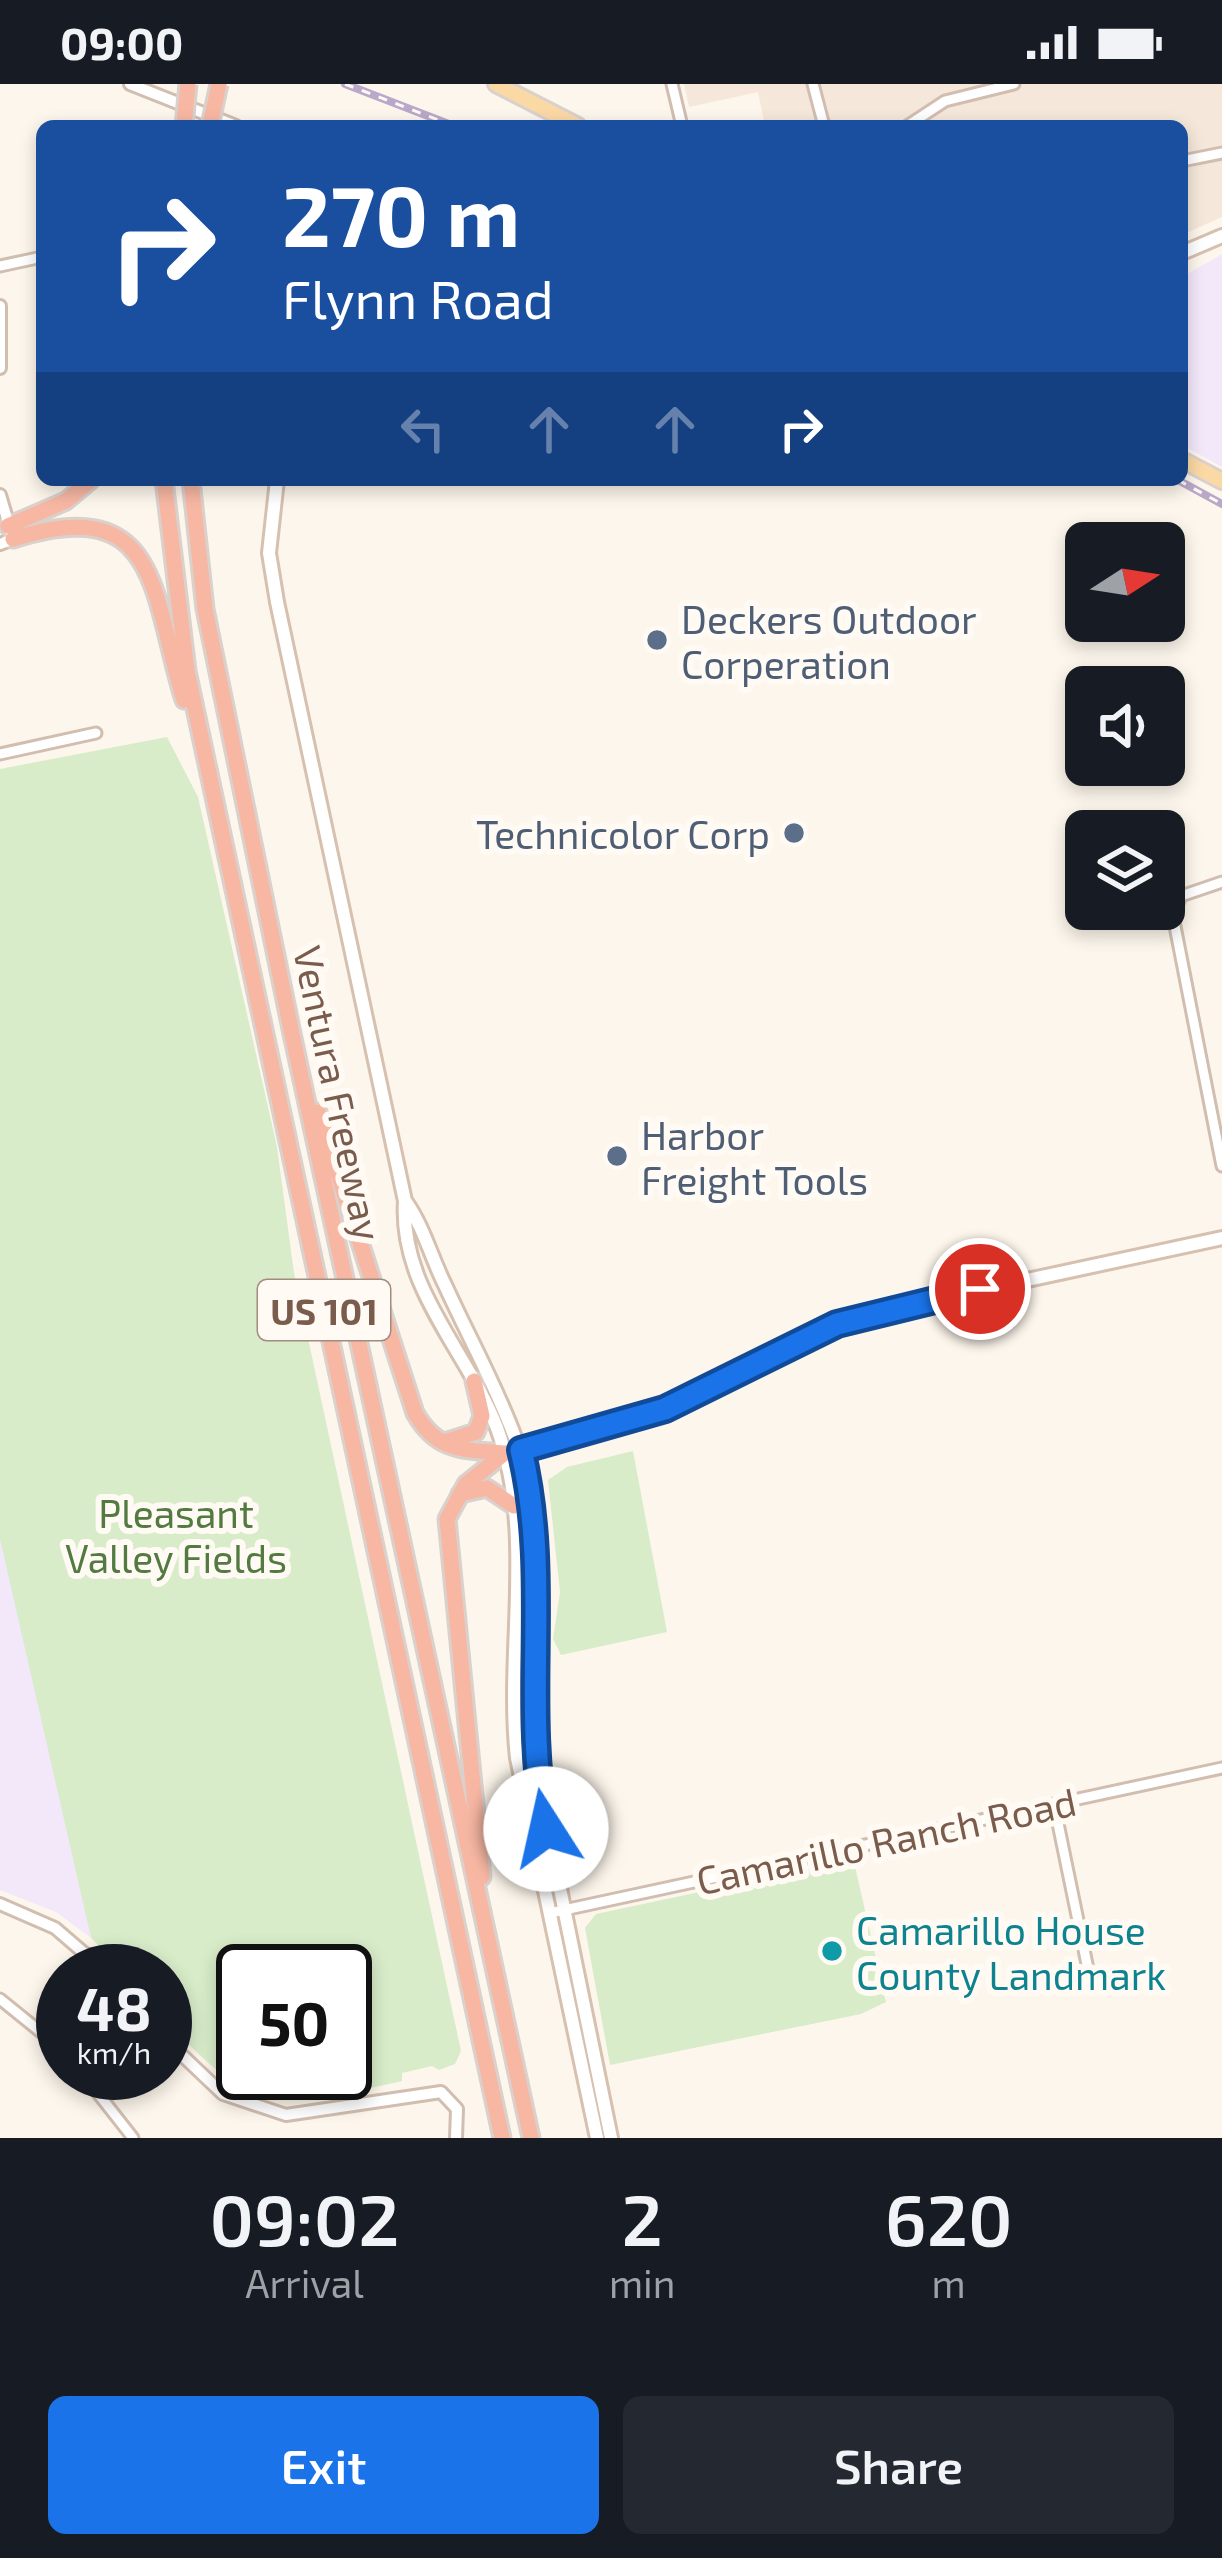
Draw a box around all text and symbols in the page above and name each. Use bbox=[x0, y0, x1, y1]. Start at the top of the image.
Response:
text: 09:00 bbox=[60, 15, 183, 69]
text: 270 m bbox=[282, 163, 520, 264]
icon: right bbox=[84, 168, 240, 324]
text: Flynn Road bbox=[282, 265, 554, 330]
icon: left bbox=[390, 396, 456, 462]
icon: ahead bbox=[516, 396, 582, 462]
icon: ahead bbox=[642, 396, 708, 462]
icon: right bbox=[768, 396, 834, 462]
north arrow bbox=[1065, 522, 1185, 642]
map controls bbox=[1065, 522, 1185, 930]
place label: Deckers Outdoor Corperation bbox=[681, 595, 977, 687]
marker: Deckers Outdoor Corperation bbox=[644, 627, 670, 653]
button: sound bbox=[1065, 666, 1185, 786]
place label: Technicolor Corp bbox=[476, 810, 770, 857]
button: layers bbox=[1065, 810, 1185, 930]
marker: Technicolor Corp bbox=[781, 820, 807, 846]
street label: Ventura Freeway bbox=[285, 941, 393, 1245]
place label: Harbor Freight Tools bbox=[641, 1111, 868, 1203]
marker: Harbor Freight Tools bbox=[604, 1143, 630, 1169]
pin bbox=[929, 1238, 1031, 1340]
icon: arrive bbox=[947, 1256, 1013, 1322]
road number: US 101 bbox=[258, 1280, 390, 1340]
park label: Pleasant Valley Fields bbox=[65, 1489, 287, 1581]
position arrow bbox=[483, 1766, 609, 1892]
street label: Camarillo Ranch Road bbox=[692, 1777, 1080, 1903]
place label: Camarillo House County Landmark bbox=[856, 1906, 1166, 1998]
marker: Camarillo House County Landmark bbox=[819, 1938, 845, 1964]
speed limit sign: 50 bbox=[216, 1944, 372, 2100]
text: 48 bbox=[76, 1971, 152, 2043]
text: km/h bbox=[77, 2034, 151, 2070]
text: 09:02 bbox=[209, 2174, 400, 2260]
text: 2 bbox=[622, 2174, 663, 2260]
text: 620 bbox=[885, 2174, 1013, 2260]
text: Arrival bbox=[245, 2259, 364, 2306]
text: min bbox=[609, 2259, 675, 2306]
text: m bbox=[932, 2259, 966, 2306]
button: Exit bbox=[48, 2396, 599, 2534]
button: Share bbox=[623, 2396, 1174, 2534]

